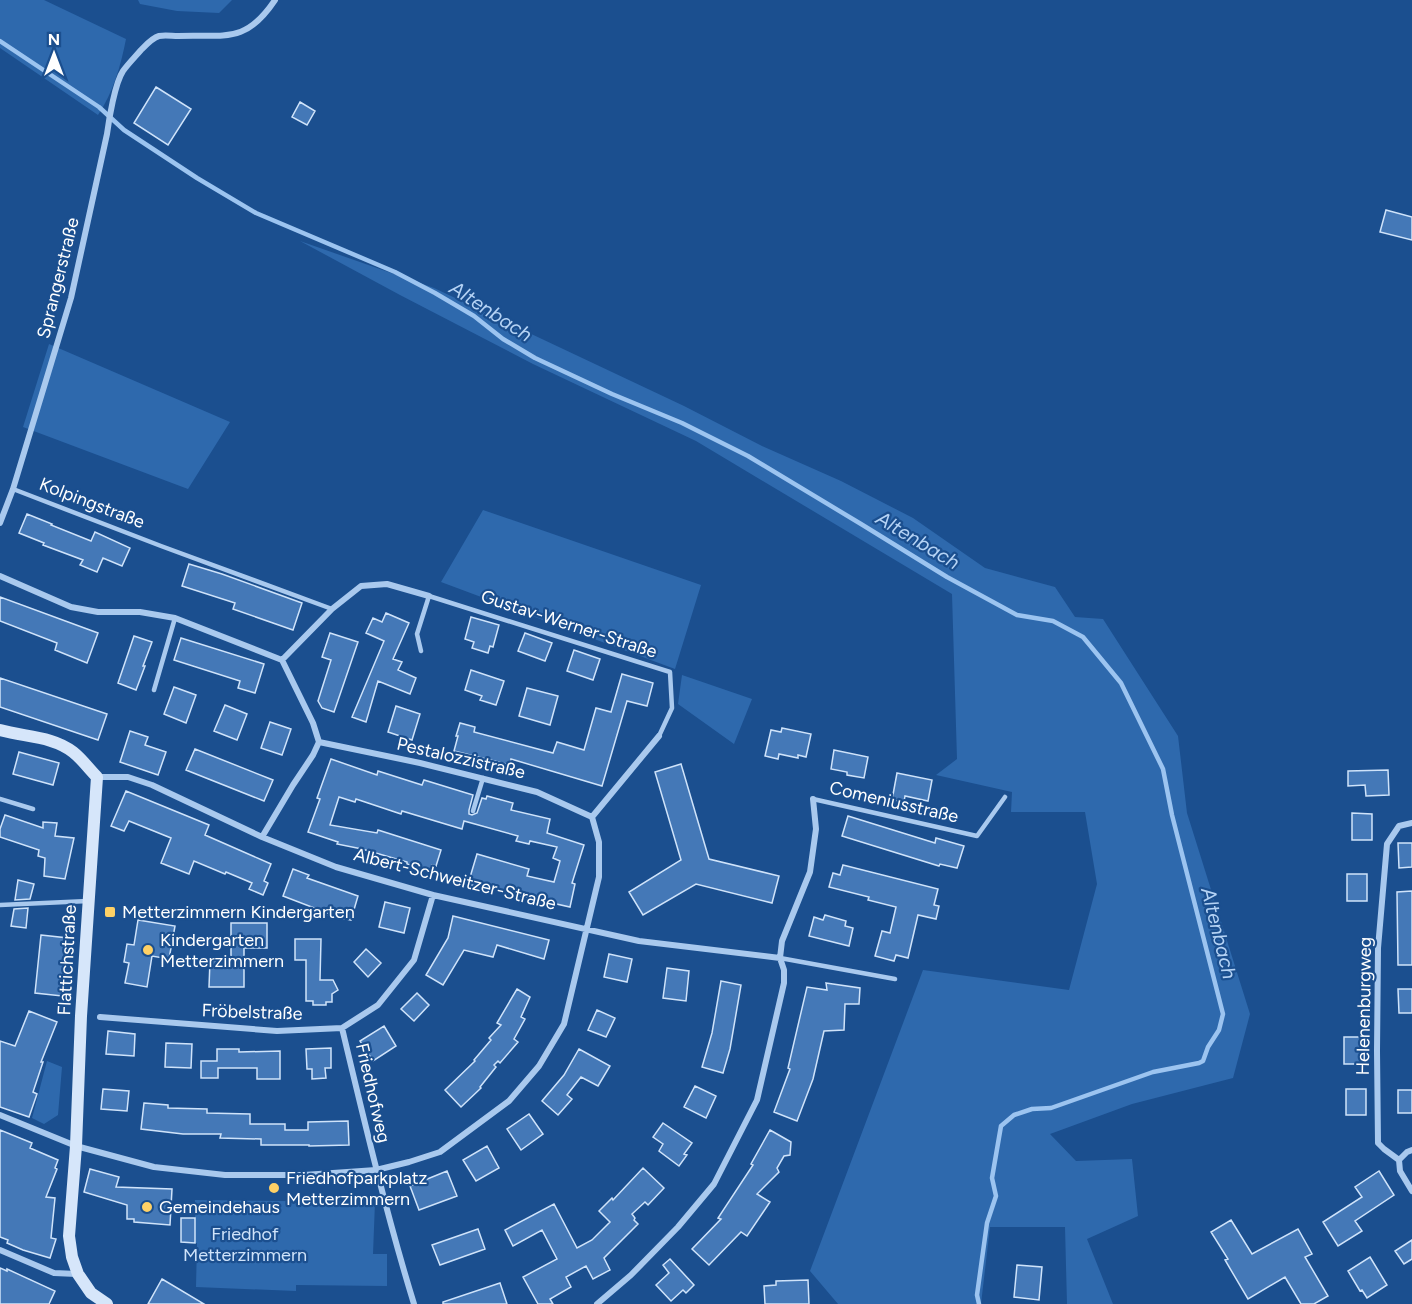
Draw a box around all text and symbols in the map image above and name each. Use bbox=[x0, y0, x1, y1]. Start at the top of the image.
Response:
north arrow bbox=[24, 24, 84, 84]
text: N bbox=[48, 30, 60, 49]
street label: Sprangerstraße bbox=[32, 215, 84, 341]
water label: Altenbach bbox=[444, 275, 537, 346]
street label: Kolpingstraße bbox=[36, 473, 148, 533]
water label: Altenbach bbox=[871, 505, 964, 574]
street label: Gustav-Werner-Straße bbox=[478, 585, 660, 663]
street label: Pestalozzistraße bbox=[395, 733, 527, 783]
street label: Comeniusstraße bbox=[827, 776, 961, 828]
street label: Albert-Schweitzer-Straße bbox=[352, 843, 559, 915]
water label: Altenbach bbox=[1196, 884, 1242, 981]
place label: Metterzimmern Kindergarten bbox=[122, 901, 355, 923]
street label: Flattichstraße bbox=[53, 904, 81, 1016]
marker: Metterzimmern Kindergarten bbox=[103, 905, 117, 919]
place label: Kindergarten Metterzimmern bbox=[160, 929, 284, 972]
street label: Helenenburgweg bbox=[1352, 937, 1376, 1075]
marker: Kindergarten Metterzimmern bbox=[141, 943, 155, 957]
street label: Fröbelstraße bbox=[201, 999, 303, 1025]
street label: Friedhofweg bbox=[351, 1041, 395, 1145]
place label: Friedhofparkplatz Metterzimmern bbox=[286, 1167, 428, 1210]
marker: Friedhofparkplatz Metterzimmern bbox=[267, 1181, 281, 1195]
place label: Gemeindehaus bbox=[159, 1196, 280, 1218]
marker: Gemeindehaus bbox=[140, 1200, 154, 1214]
park label: Friedhof Metterzimmern bbox=[183, 1223, 307, 1266]

